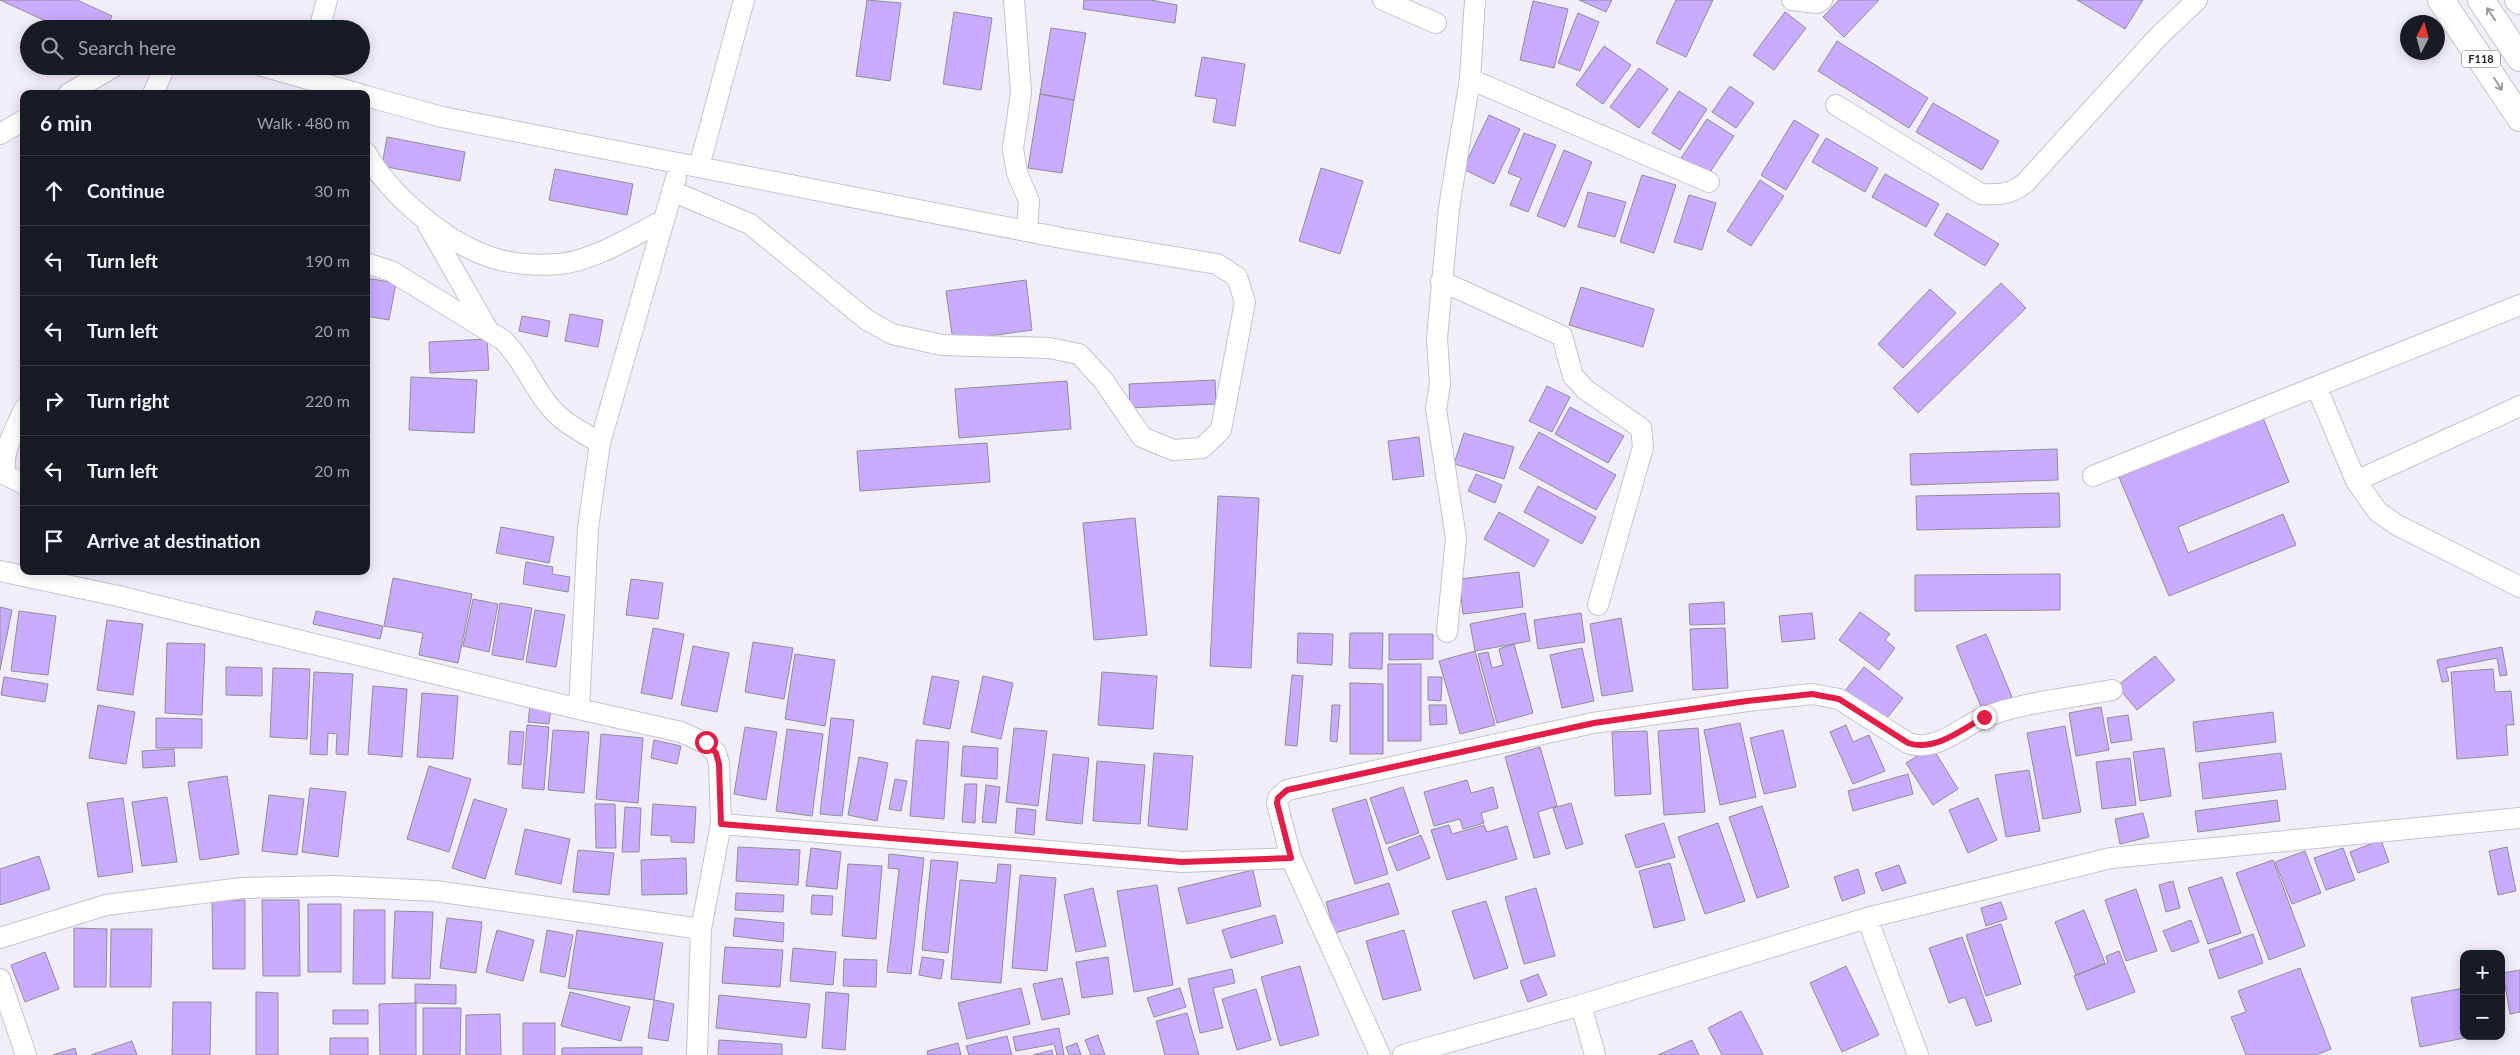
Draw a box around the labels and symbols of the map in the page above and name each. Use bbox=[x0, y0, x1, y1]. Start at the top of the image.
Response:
one-way arrow bbox=[2485, 8, 2495, 22]
north arrow bbox=[2400, 15, 2445, 60]
road number: F118 bbox=[2462, 51, 2500, 68]
one-way arrow bbox=[2493, 76, 2503, 90]
route end bbox=[1973, 706, 1996, 729]
route start bbox=[695, 731, 718, 754]

